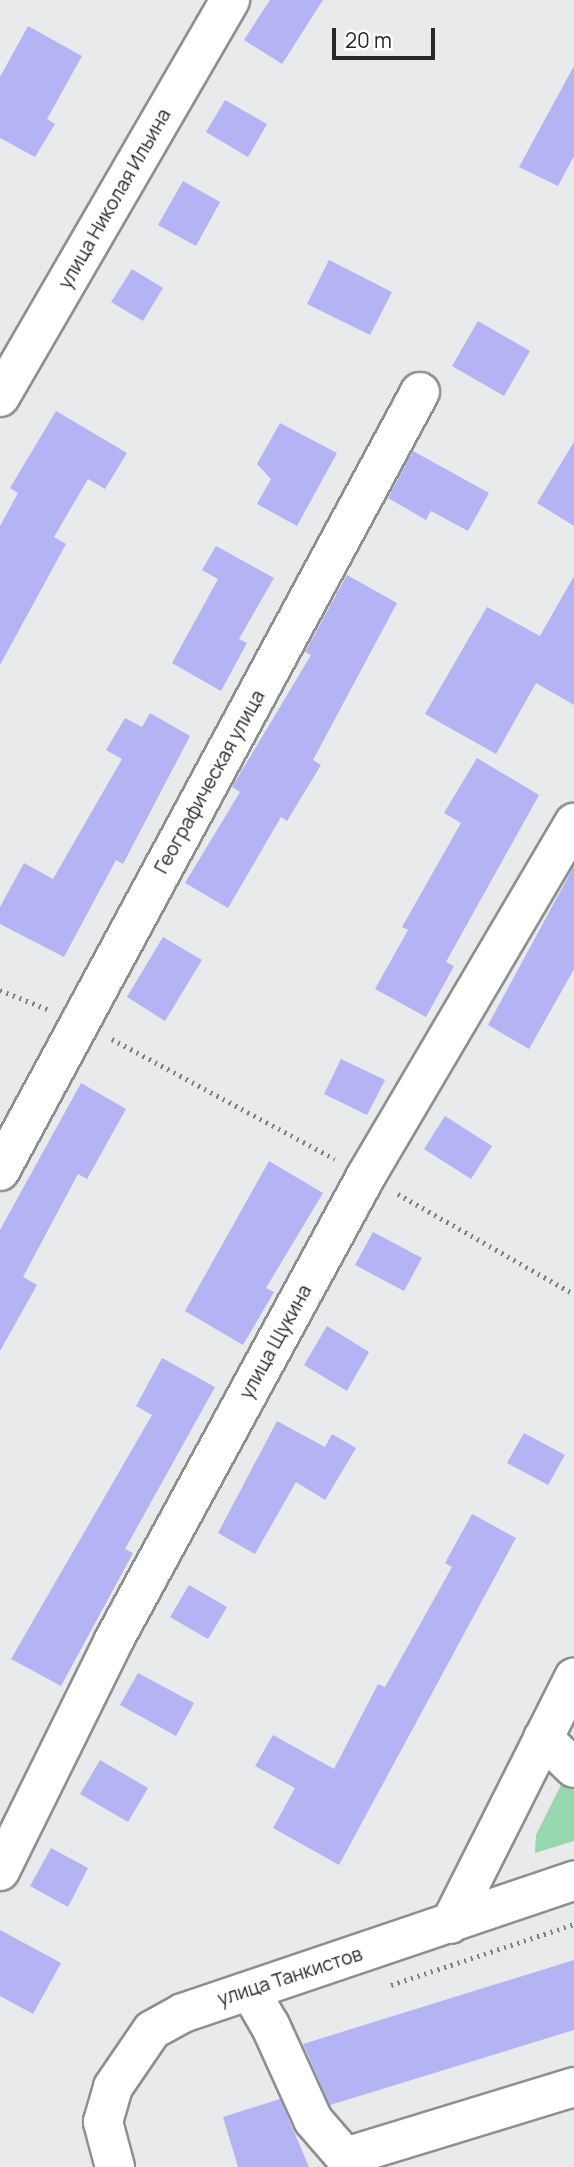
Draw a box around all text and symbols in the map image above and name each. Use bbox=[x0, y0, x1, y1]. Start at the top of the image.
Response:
scale bar bbox=[336, 14, 439, 58]
text: 20 m bbox=[345, 26, 392, 54]
street label: улица Николая Ильина bbox=[54, 105, 176, 293]
street label: Географическая улица bbox=[150, 686, 270, 878]
street label: улица Щукина bbox=[235, 1281, 317, 1403]
street label: улица Танкистов bbox=[215, 1943, 365, 2011]

